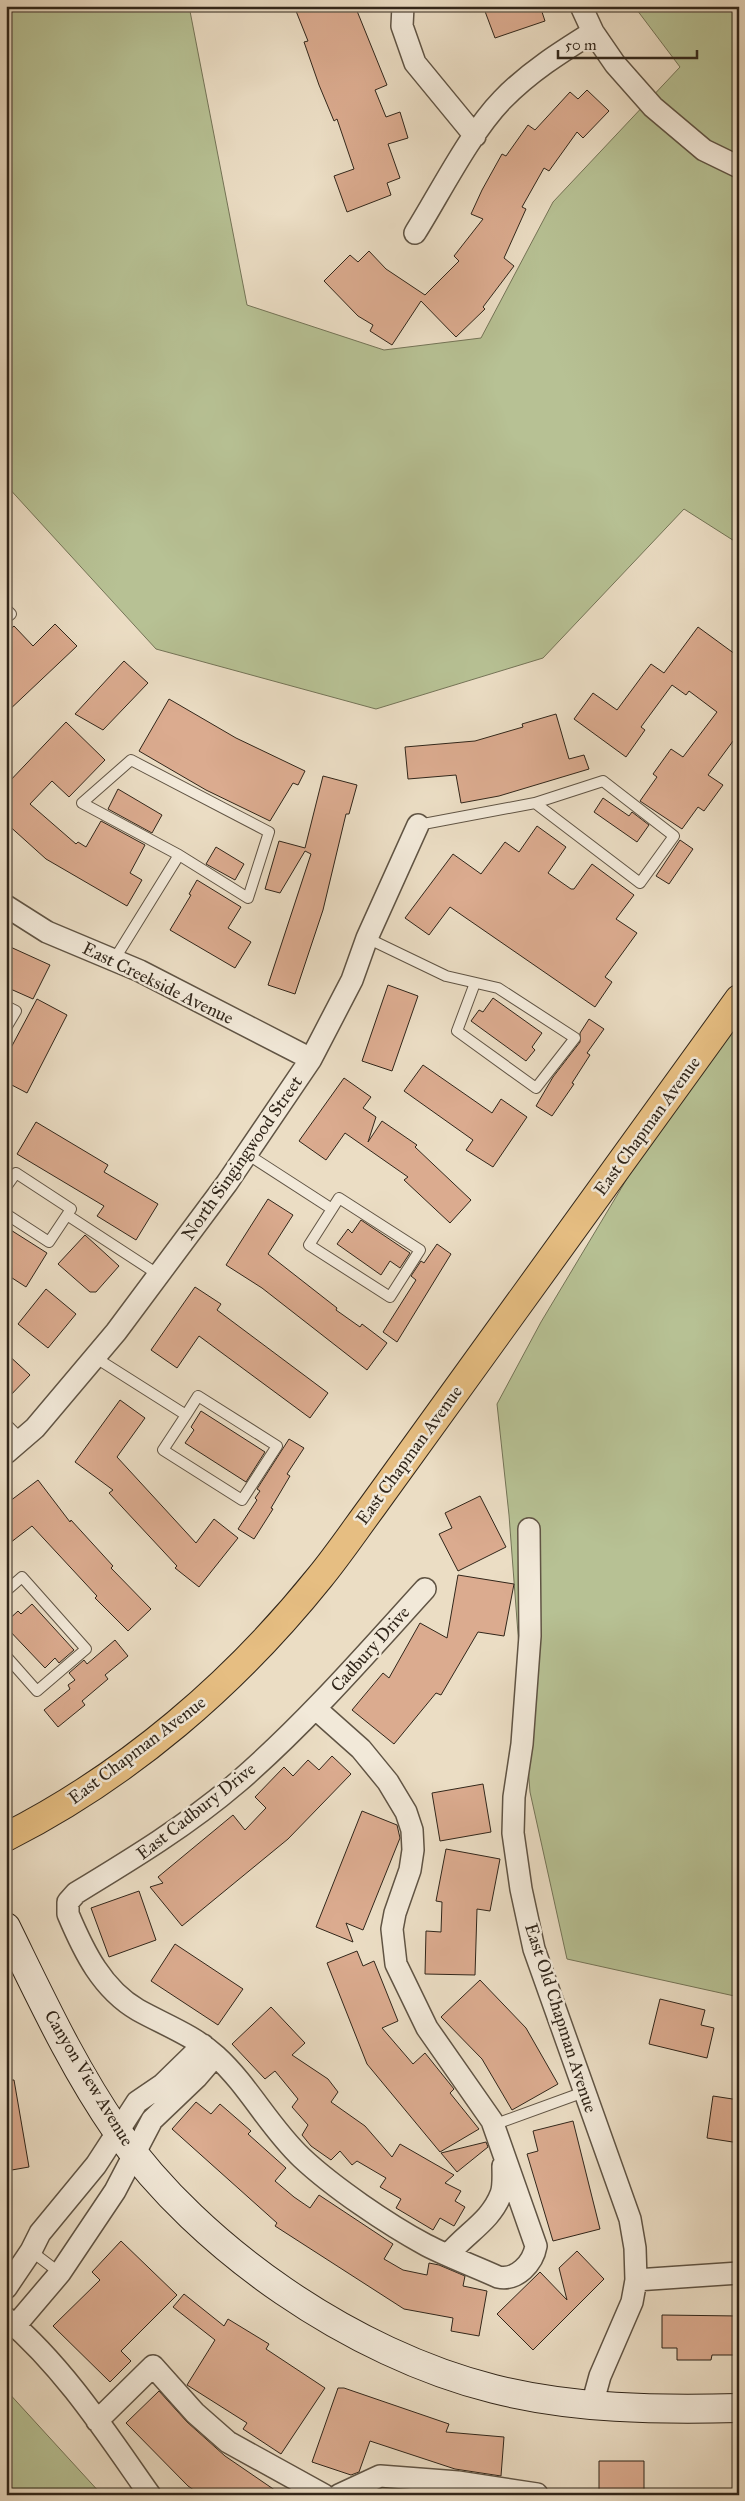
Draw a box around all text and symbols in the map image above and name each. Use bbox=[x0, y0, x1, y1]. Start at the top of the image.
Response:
scale bar bbox=[558, 28, 696, 60]
text: 50 m bbox=[565, 36, 597, 54]
street label: East Creekside Avenue bbox=[79, 937, 237, 1029]
street label: East Chapman Avenue bbox=[589, 1052, 705, 1200]
street label: North Singingwood Street bbox=[177, 1071, 308, 1245]
street label: East Chapman Avenue bbox=[351, 1381, 467, 1529]
street label: Cadbury Drive bbox=[326, 1602, 414, 1696]
street label: East Chapman Avenue bbox=[64, 1691, 210, 1809]
street label: East Cadbury Drive bbox=[132, 1758, 260, 1864]
street label: East Old Chapman Avenue bbox=[520, 1920, 602, 2116]
street label: Canyon View Avenue bbox=[40, 2006, 138, 2150]

